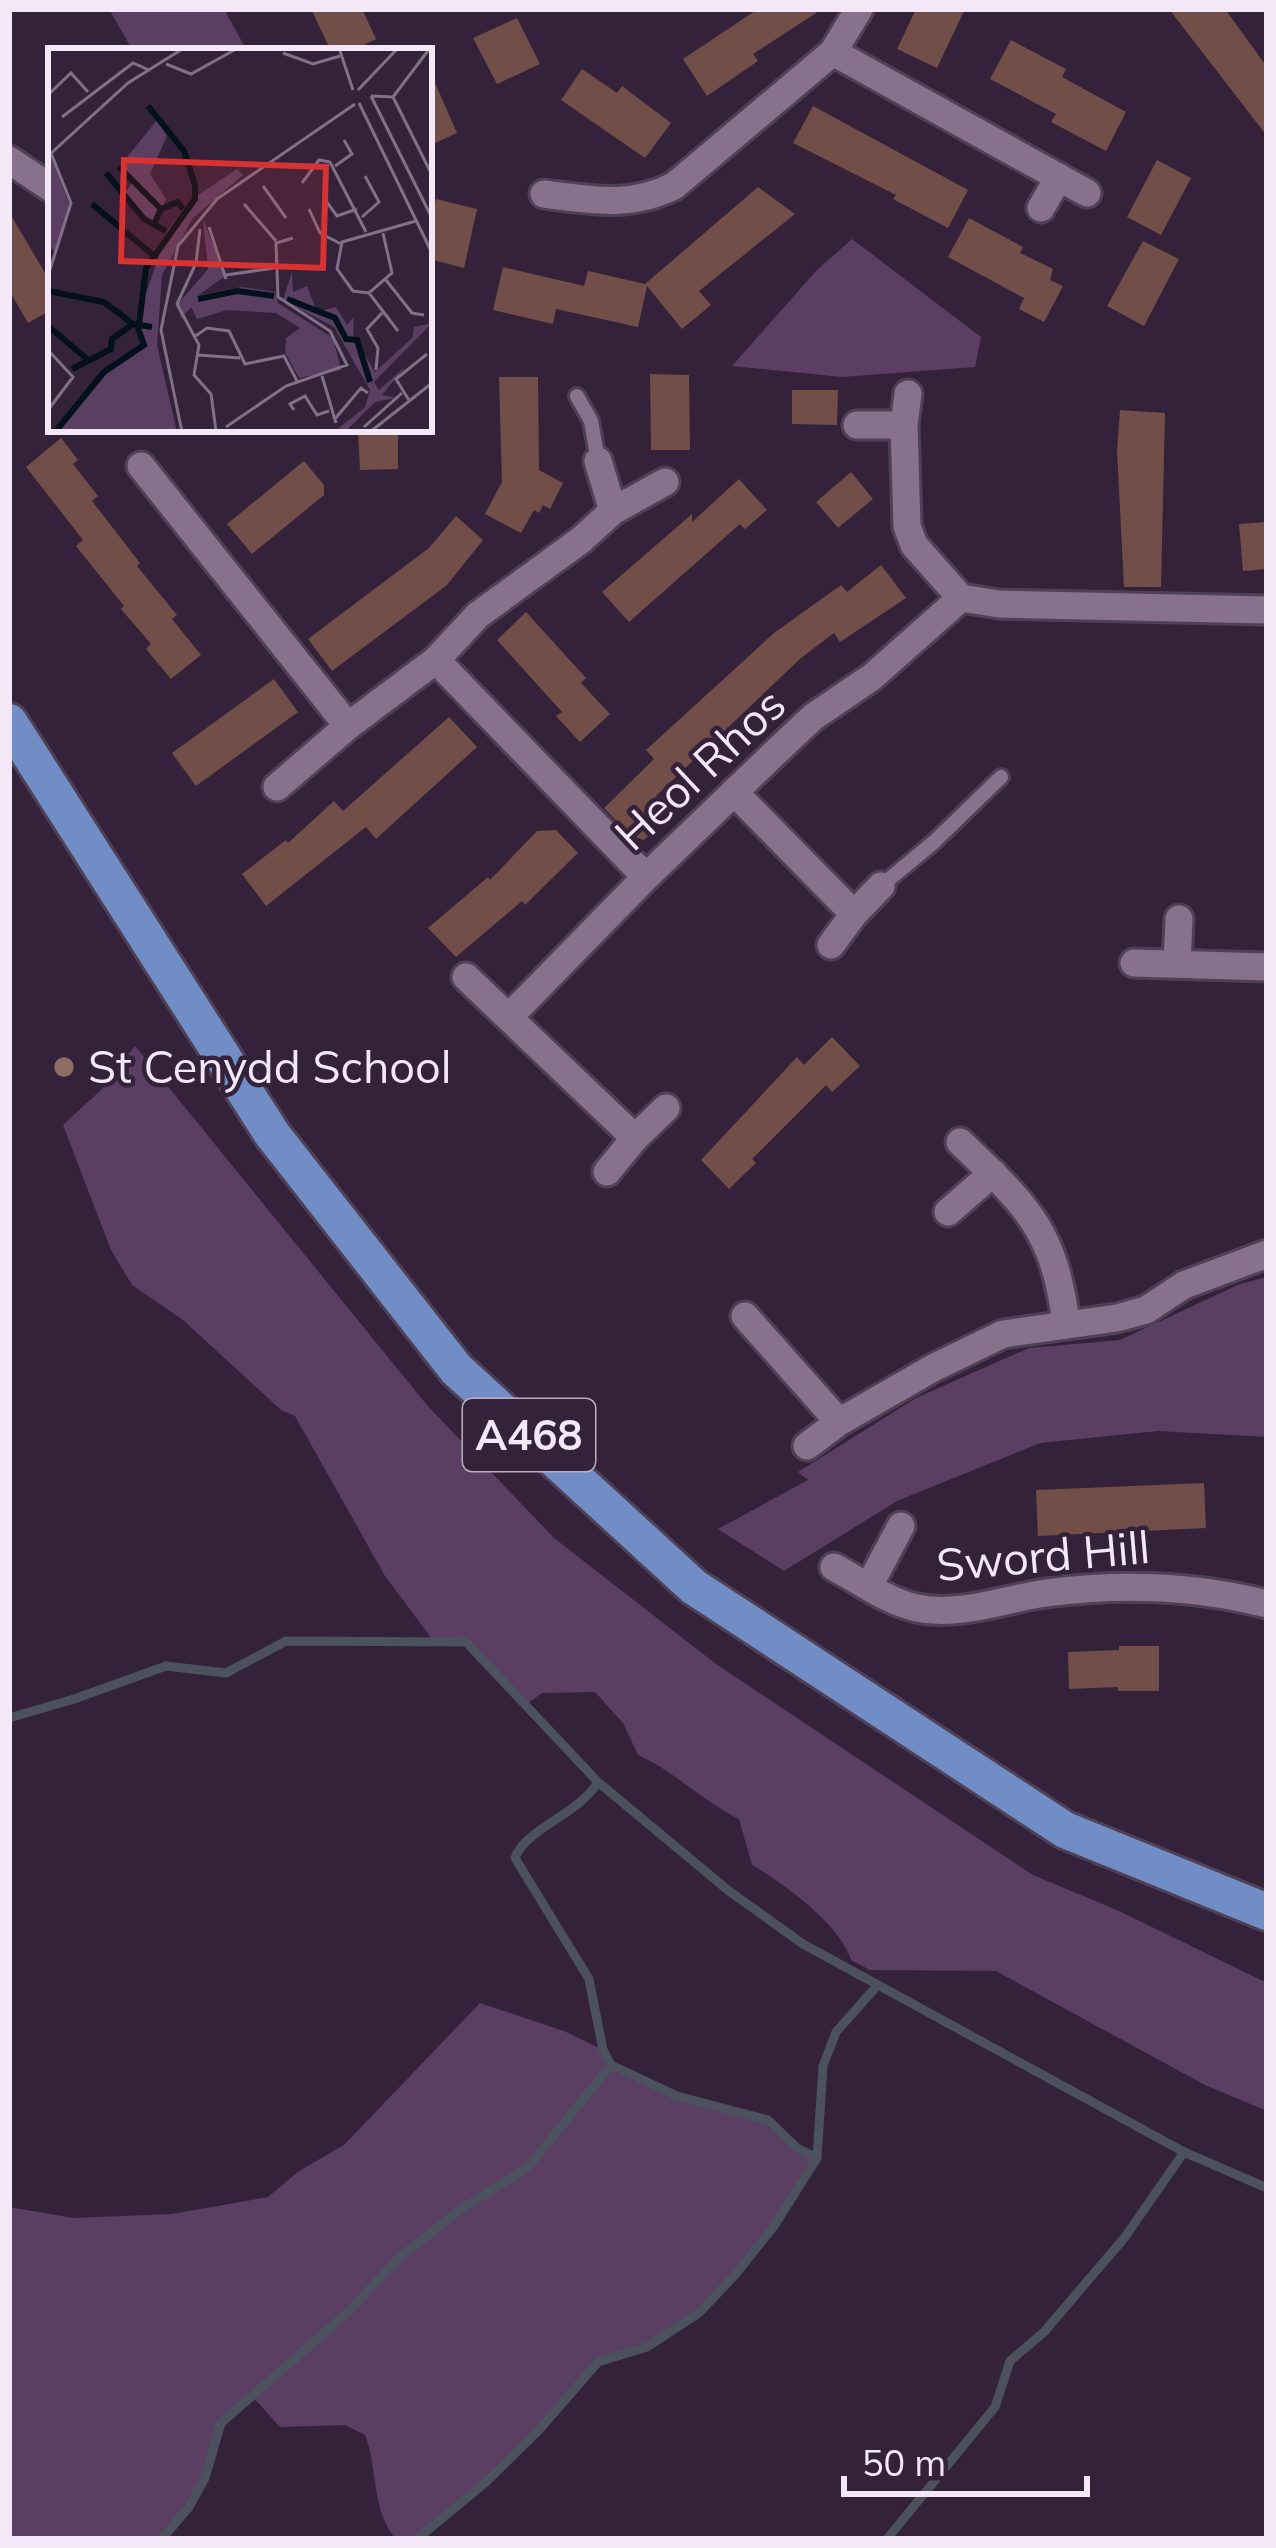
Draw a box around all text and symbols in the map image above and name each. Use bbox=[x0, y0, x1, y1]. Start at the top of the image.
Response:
inset map bbox=[48, 48, 432, 432]
street label: Heol Rhos bbox=[602, 675, 796, 861]
place label: St Cenydd School bbox=[88, 1038, 451, 1094]
marker: St Cenydd School bbox=[51, 1054, 77, 1080]
road number: A468 bbox=[463, 1399, 595, 1471]
street label: Sword Hill bbox=[934, 1518, 1152, 1592]
scale bar bbox=[844, 2422, 1087, 2496]
text: 50 m bbox=[862, 2440, 946, 2485]

